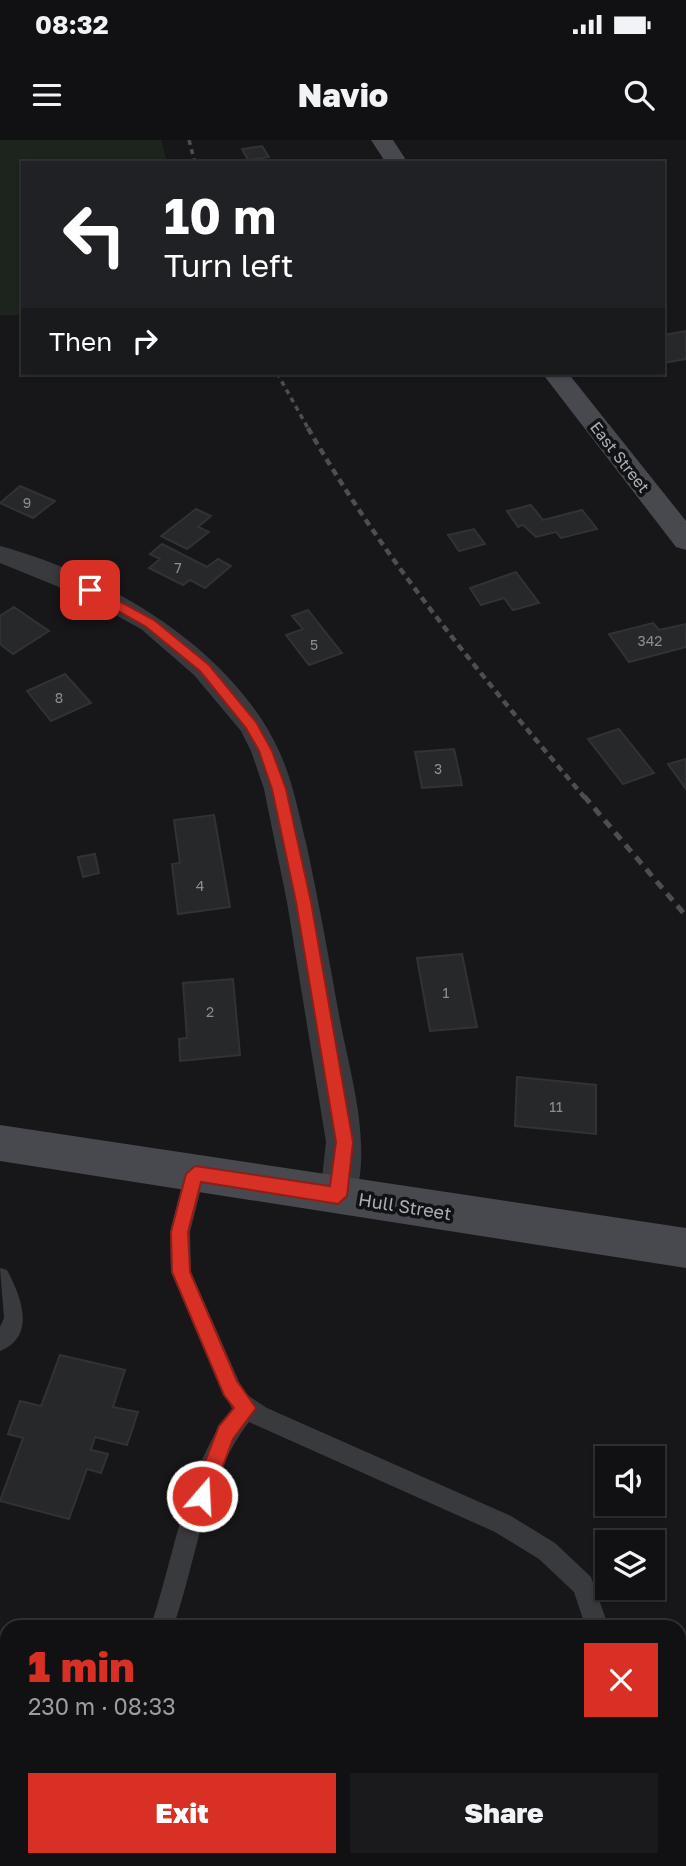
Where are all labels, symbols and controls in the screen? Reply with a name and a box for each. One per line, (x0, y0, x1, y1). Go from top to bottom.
text: 08:32 (35, 9, 109, 40)
icon: menu (28, 76, 66, 114)
text: Navio (298, 76, 388, 114)
icon: search (620, 76, 658, 114)
text: 10 m (164, 186, 276, 245)
icon: left (49, 189, 140, 280)
text: Turn left (164, 246, 293, 284)
icon: right (126, 322, 164, 360)
text: Then (49, 326, 112, 357)
street label: East Street (586, 417, 654, 497)
house number: 9 (23, 494, 31, 511)
house number: 7 (174, 559, 182, 576)
pin (60, 560, 120, 620)
icon: arrive (71, 571, 109, 609)
house number: 342 (638, 632, 662, 649)
house number: 5 (310, 636, 318, 653)
house number: 8 (55, 689, 63, 706)
house number: 3 (434, 760, 442, 777)
house number: 4 (196, 877, 204, 894)
house number: 1 (443, 984, 450, 1001)
house number: 2 (206, 1003, 214, 1020)
house number: 11 (549, 1098, 563, 1115)
street label: Hull Street (357, 1188, 453, 1224)
map controls (595, 1446, 665, 1600)
button: sound (595, 1446, 665, 1516)
position arrow (165, 1459, 239, 1533)
button: layers (595, 1530, 665, 1600)
text: 1 min (28, 1641, 135, 1691)
button: close (584, 1643, 658, 1717)
text: 230 m · 08:33 (28, 1692, 176, 1720)
button: Exit (28, 1773, 336, 1853)
button: Share (350, 1773, 658, 1853)

